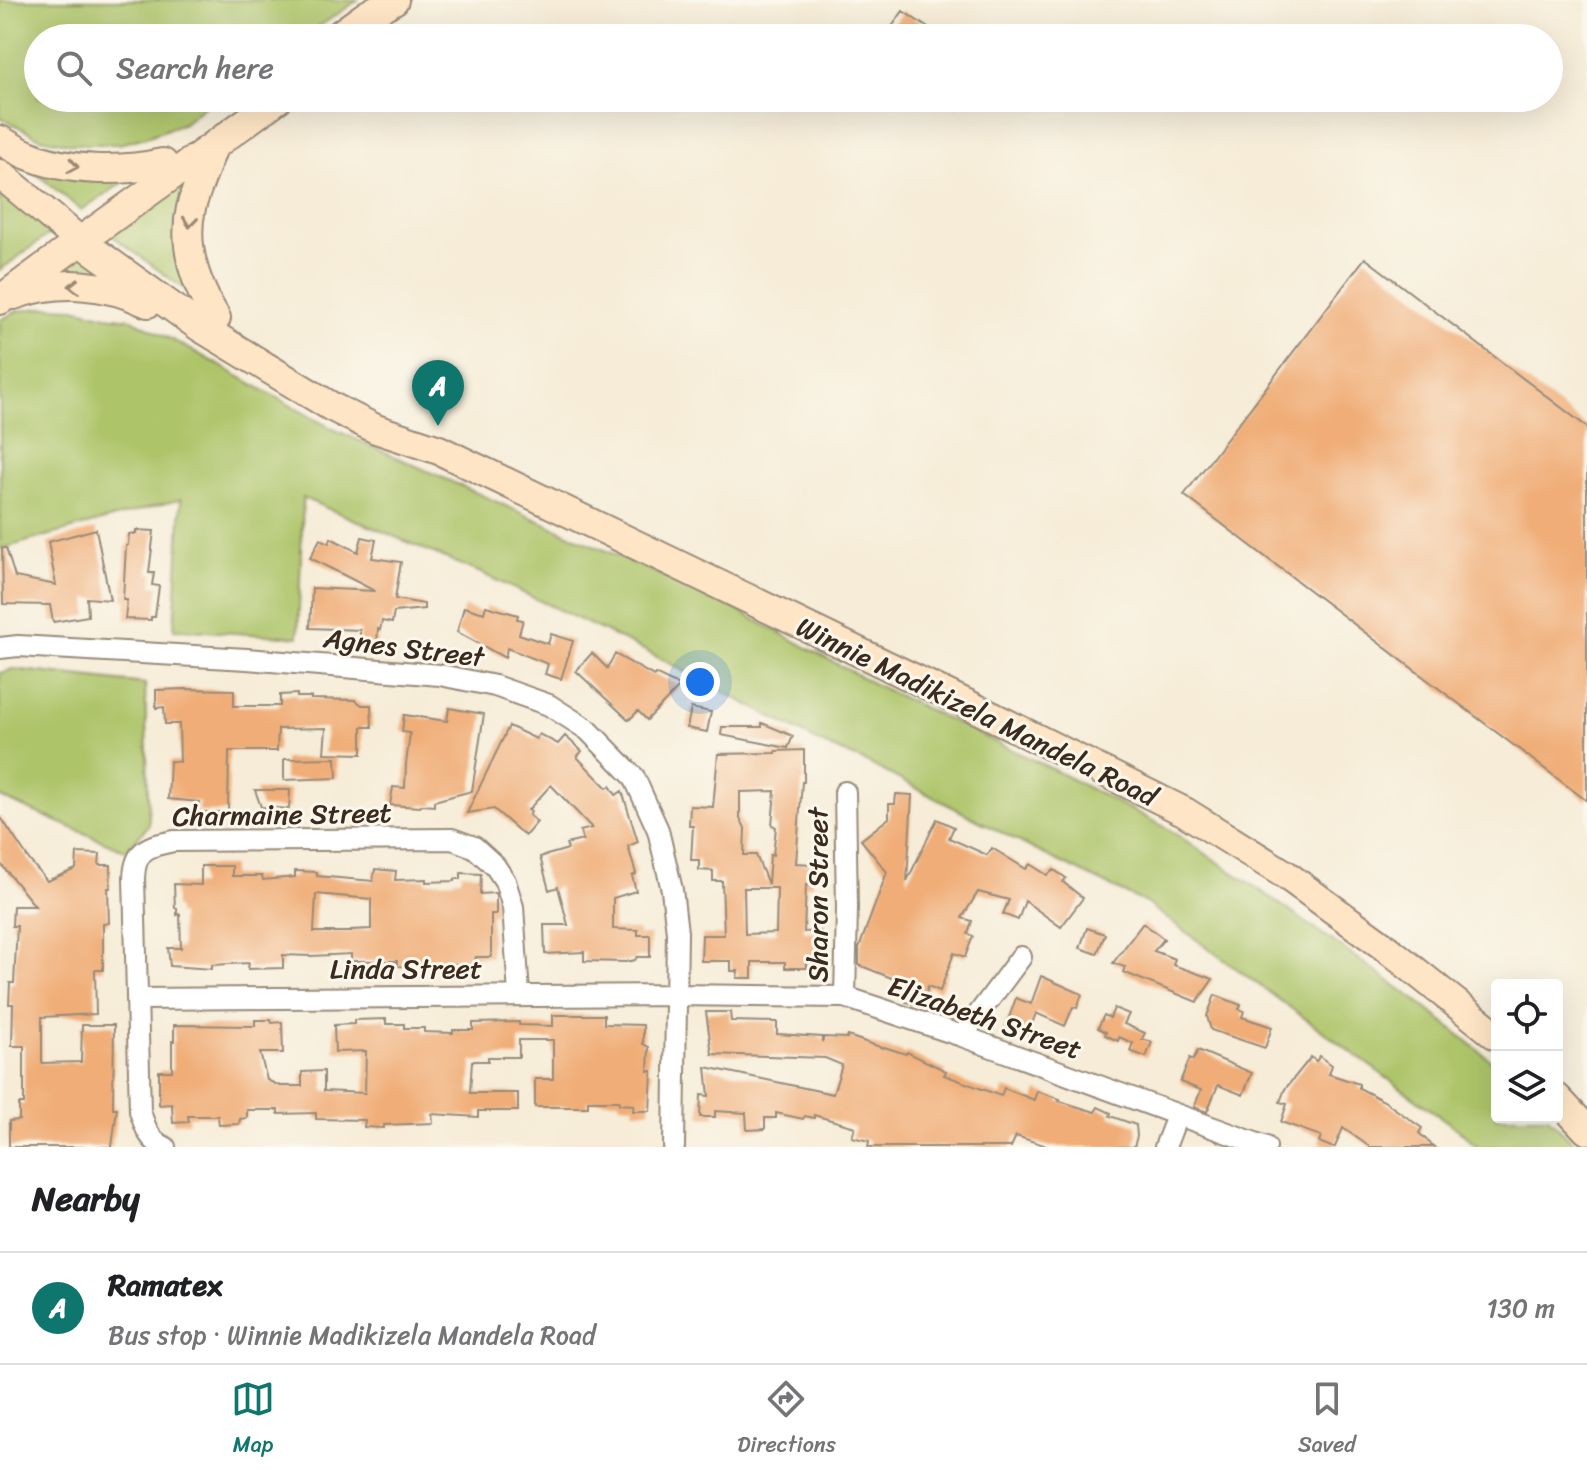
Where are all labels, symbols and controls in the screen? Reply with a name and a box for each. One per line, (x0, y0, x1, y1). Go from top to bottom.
search box (24, 24, 1563, 112)
text: Search here (116, 41, 274, 95)
icon: search (52, 46, 96, 90)
one-way arrow (66, 157, 80, 174)
one-way arrow (181, 215, 198, 228)
one-way arrow (67, 277, 80, 295)
pin: A (412, 360, 464, 426)
street label: Winnie Madikizela Mandela Road (788, 602, 1168, 821)
street label: Agnes Street (320, 613, 489, 682)
your location (680, 662, 720, 702)
street label: Charmaine Street (172, 788, 392, 841)
street label: Sharon Street (793, 806, 842, 982)
street label: Linda Street (330, 944, 482, 993)
street label: Elizabeth Street (881, 961, 1089, 1074)
map controls (1491, 979, 1563, 1123)
button: locate (1491, 979, 1563, 1051)
button: layers (1491, 1051, 1563, 1123)
text: Nearby (32, 1169, 140, 1229)
text: Ramatex (108, 1258, 222, 1312)
text: A (49, 1285, 67, 1331)
text: 130 m (1486, 1285, 1555, 1331)
text: Bus stop · Winnie Madikizela Mandela Road (108, 1312, 596, 1358)
tab: Map (231, 1377, 275, 1464)
tab: Directions (737, 1377, 836, 1464)
tab: Saved (1298, 1377, 1356, 1464)

